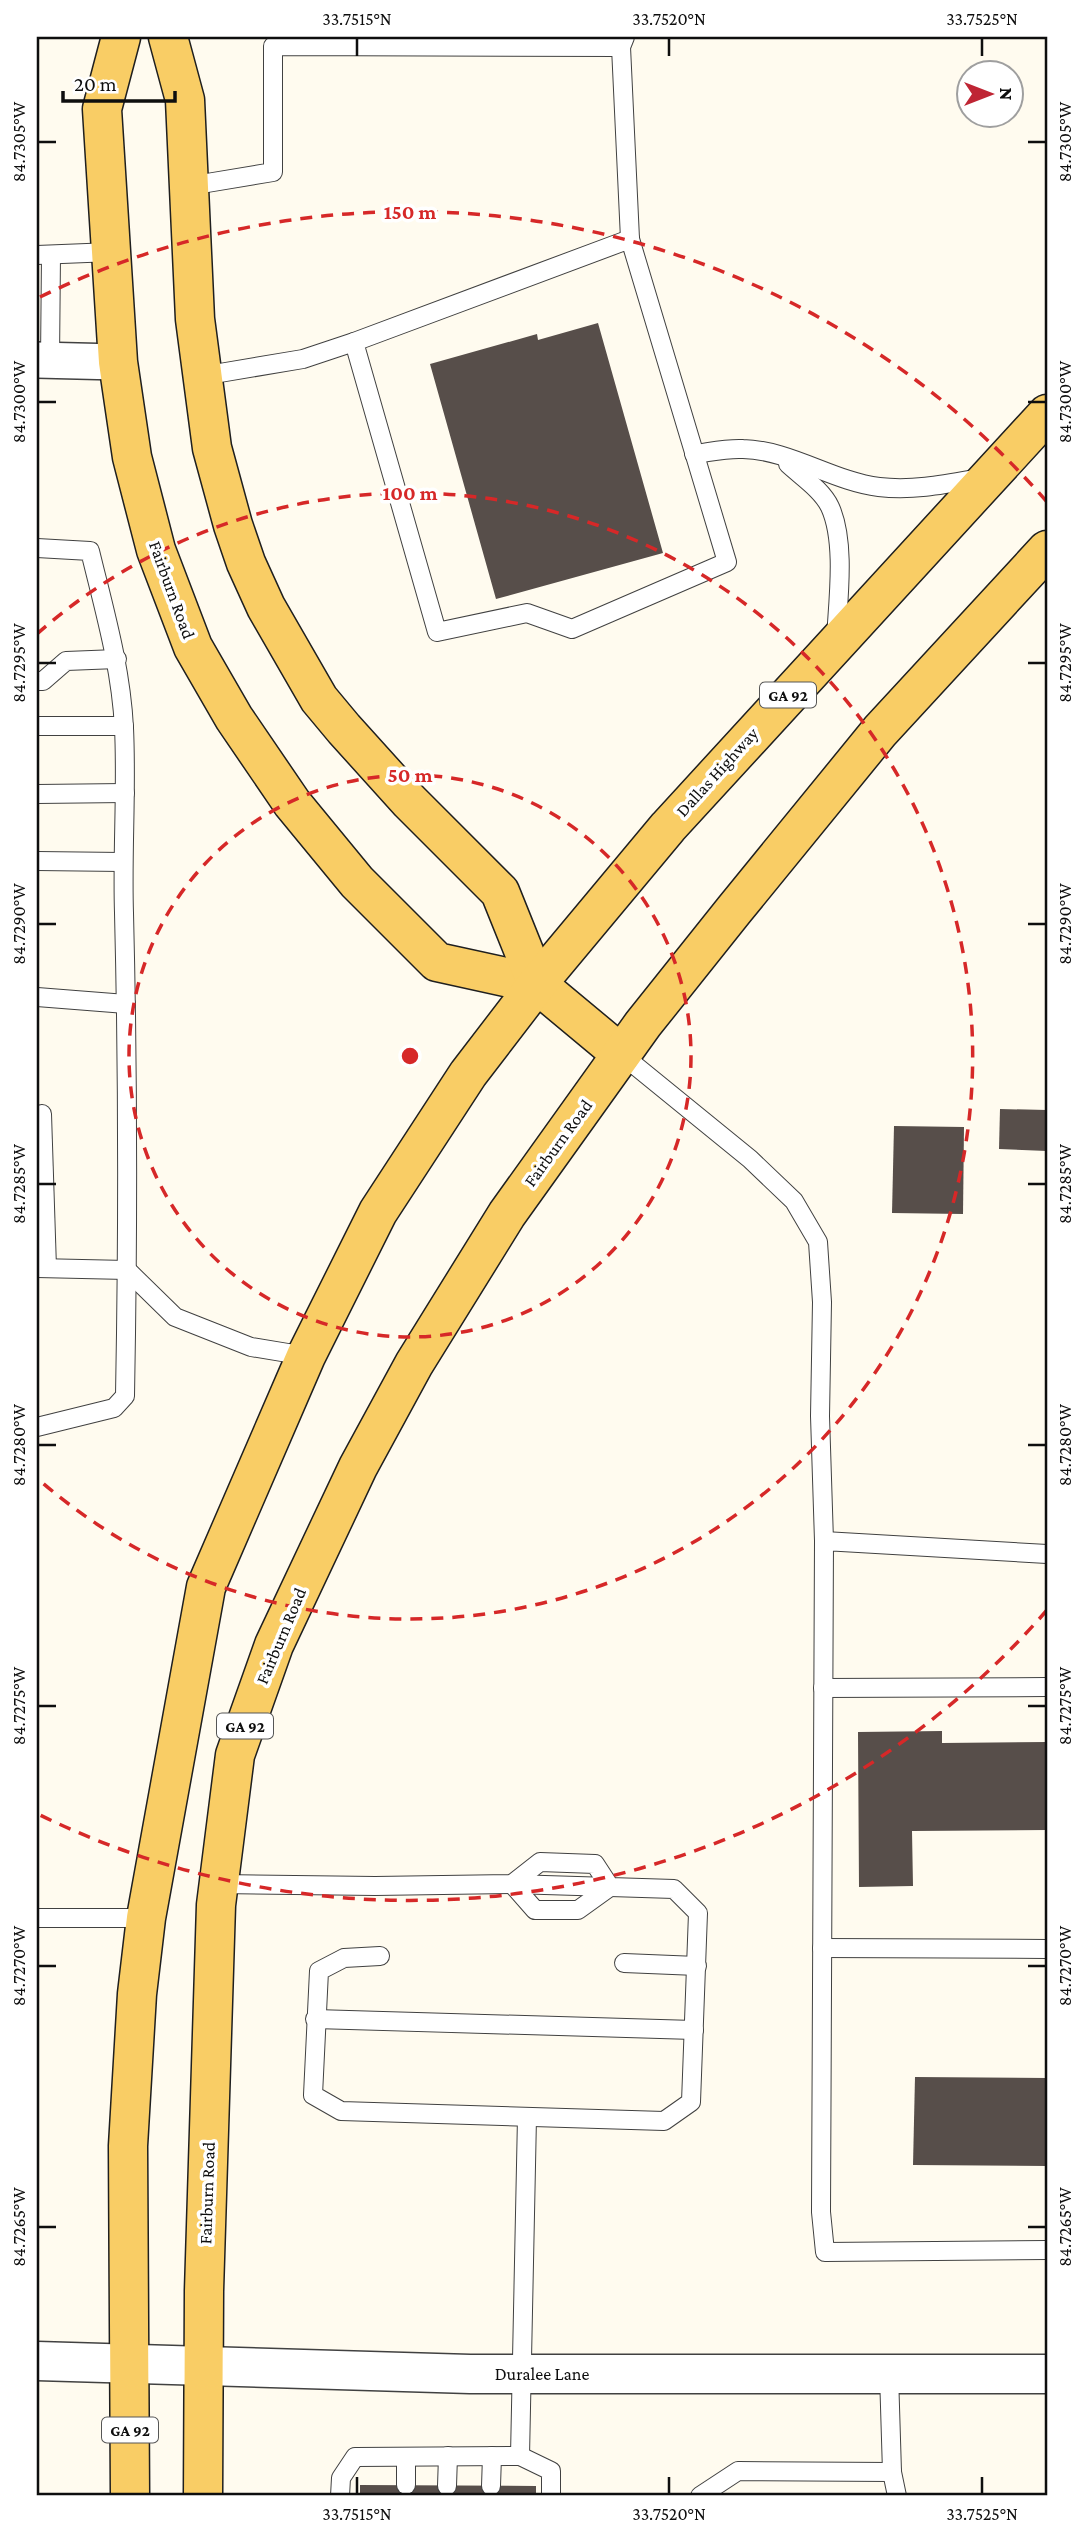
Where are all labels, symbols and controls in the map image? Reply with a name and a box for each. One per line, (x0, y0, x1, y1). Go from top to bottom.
text: 33.7515°N (322, 9, 392, 29)
text: 33.7520°N (632, 9, 706, 29)
text: 33.7525°N (946, 9, 1018, 29)
scale bar (63, 60, 175, 104)
north arrow (954, 60, 1024, 130)
text: 20 m (74, 72, 117, 96)
text: N (996, 88, 1017, 101)
text: 84.7305°W (9, 101, 29, 182)
text: 84.7305°W (1055, 101, 1075, 182)
text: 150 m (384, 200, 437, 224)
text: 84.7300°W (9, 360, 29, 443)
text: 84.7300°W (1055, 360, 1075, 443)
text: 100 m (382, 481, 438, 505)
street label: Fairburn Road (145, 538, 199, 642)
text: 84.7295°W (9, 623, 29, 703)
text: 84.7295°W (1055, 623, 1075, 703)
road number: GA 92 (760, 682, 816, 708)
street label: Dallas Highway (672, 723, 763, 821)
text: 50 m (388, 763, 433, 787)
text: 84.7290°W (9, 883, 29, 965)
text: 84.7290°W (1055, 883, 1075, 965)
centre of rings (398, 1044, 422, 1068)
street label: Fairburn Road (520, 1095, 597, 1190)
text: 84.7285°W (9, 1143, 29, 1224)
text: 84.7285°W (1055, 1143, 1075, 1224)
text: 84.7280°W (9, 1403, 29, 1486)
text: 84.7280°W (1055, 1403, 1075, 1486)
street label: Fairburn Road (252, 1584, 310, 1687)
text: 84.7275°W (9, 1666, 29, 1745)
text: 84.7275°W (1055, 1666, 1075, 1745)
road number: GA 92 (217, 1714, 273, 1738)
text: 84.7270°W (9, 1925, 29, 2006)
text: 84.7270°W (1055, 1925, 1075, 2006)
street label: Fairburn Road (195, 2141, 219, 2245)
text: 84.7265°W (9, 2187, 29, 2267)
text: 84.7265°W (1055, 2187, 1075, 2267)
street label: Duralee Lane (495, 2364, 589, 2384)
road number: GA 92 (102, 2418, 158, 2442)
text: 33.7515°N (322, 2504, 392, 2524)
text: 33.7520°N (632, 2504, 706, 2524)
text: 33.7525°N (946, 2504, 1018, 2524)

